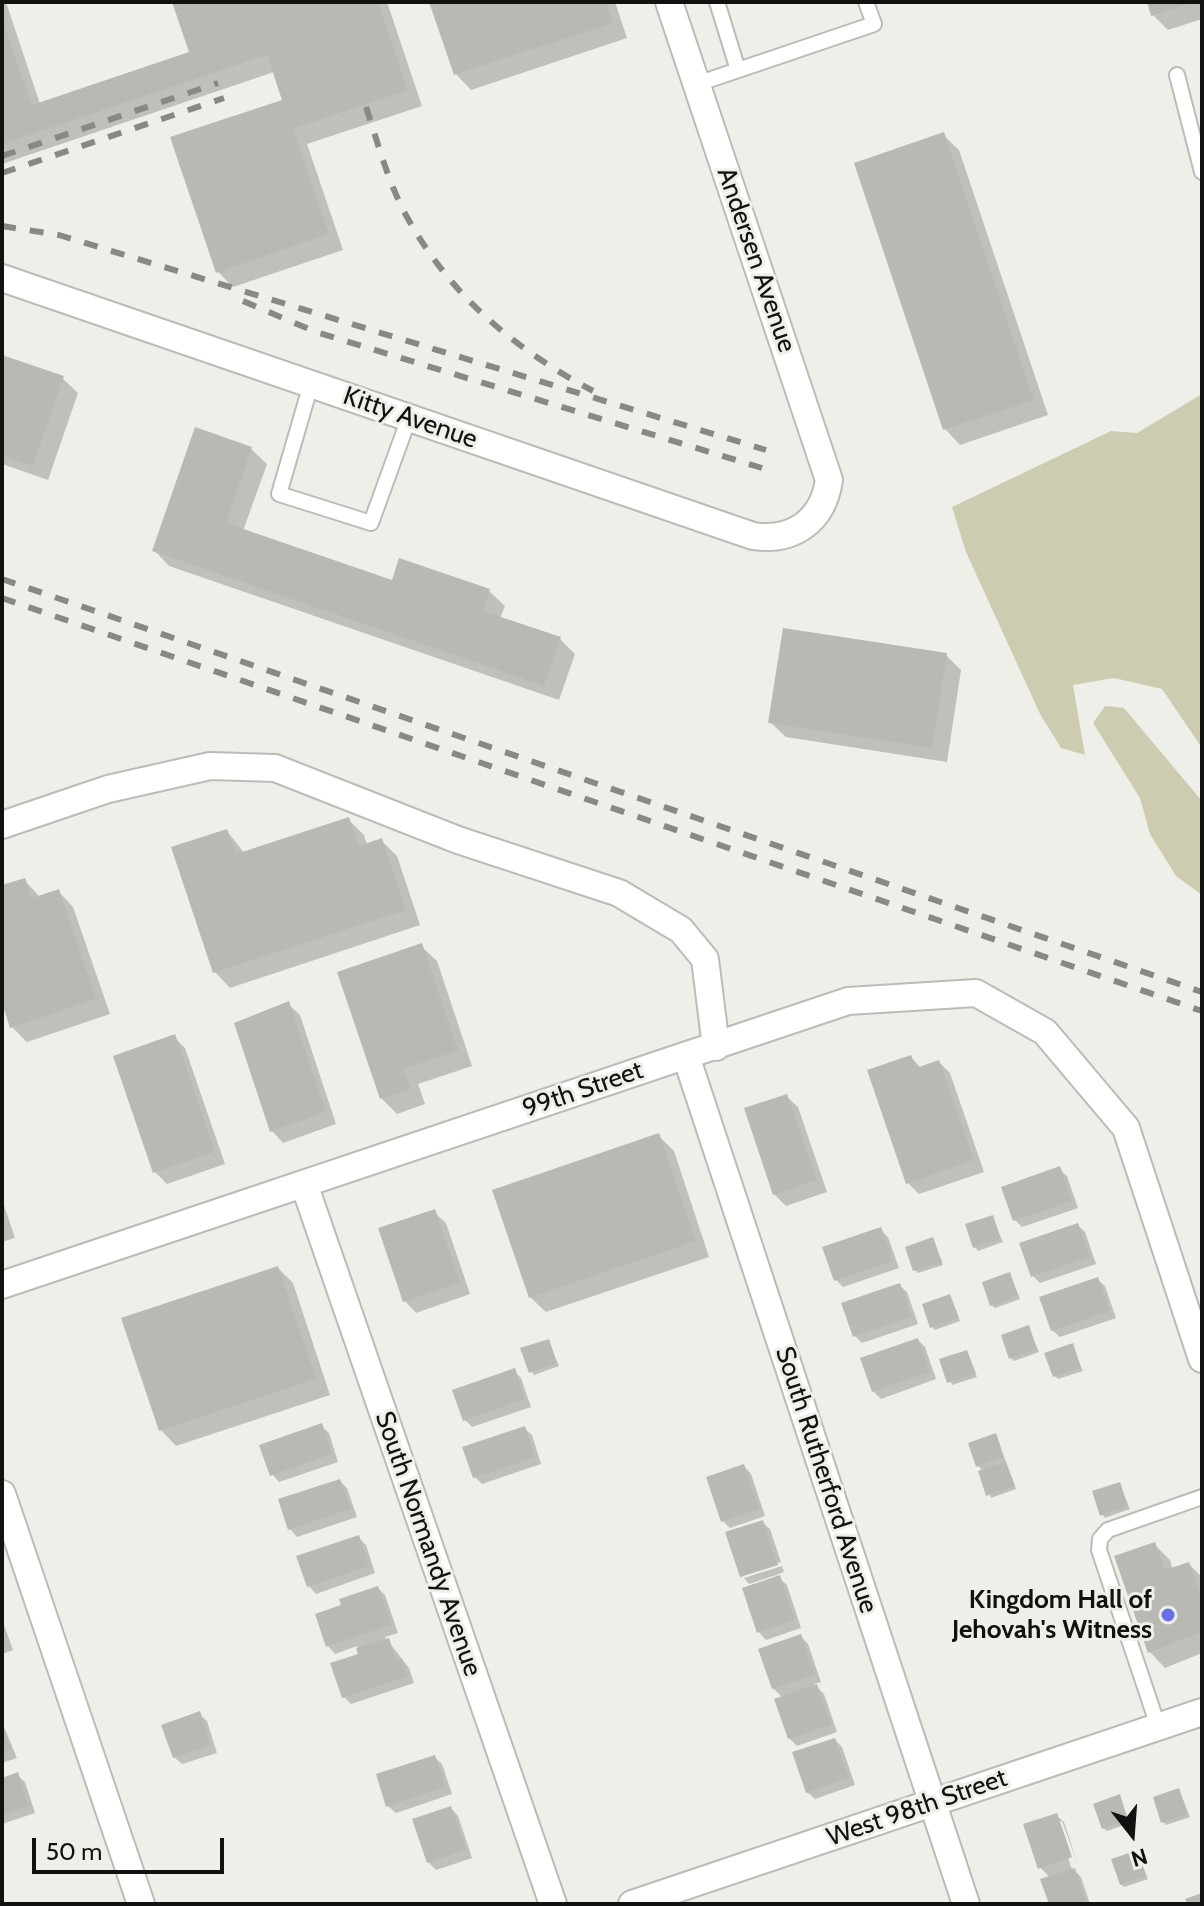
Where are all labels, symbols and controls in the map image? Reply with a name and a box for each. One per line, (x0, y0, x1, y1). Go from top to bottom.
street label: Andersen Avenue (710, 163, 802, 357)
street label: Kitty Avenue (339, 380, 481, 456)
street label: 99th Street (519, 1055, 647, 1125)
street label: South Rutherford Avenue (768, 1343, 884, 1617)
street label: South Normandy Avenue (368, 1408, 488, 1680)
place label: Kingdom Hall of Jehovah's Witness (952, 1584, 1152, 1646)
marker: Kingdom Hall of Jehovah's Witness (1159, 1606, 1177, 1624)
street label: West 98th Street (823, 1763, 1011, 1853)
north arrow (1092, 1794, 1172, 1874)
scale bar (36, 1822, 228, 1872)
text: 50 m (46, 1837, 102, 1866)
text: N (1128, 1842, 1151, 1873)

